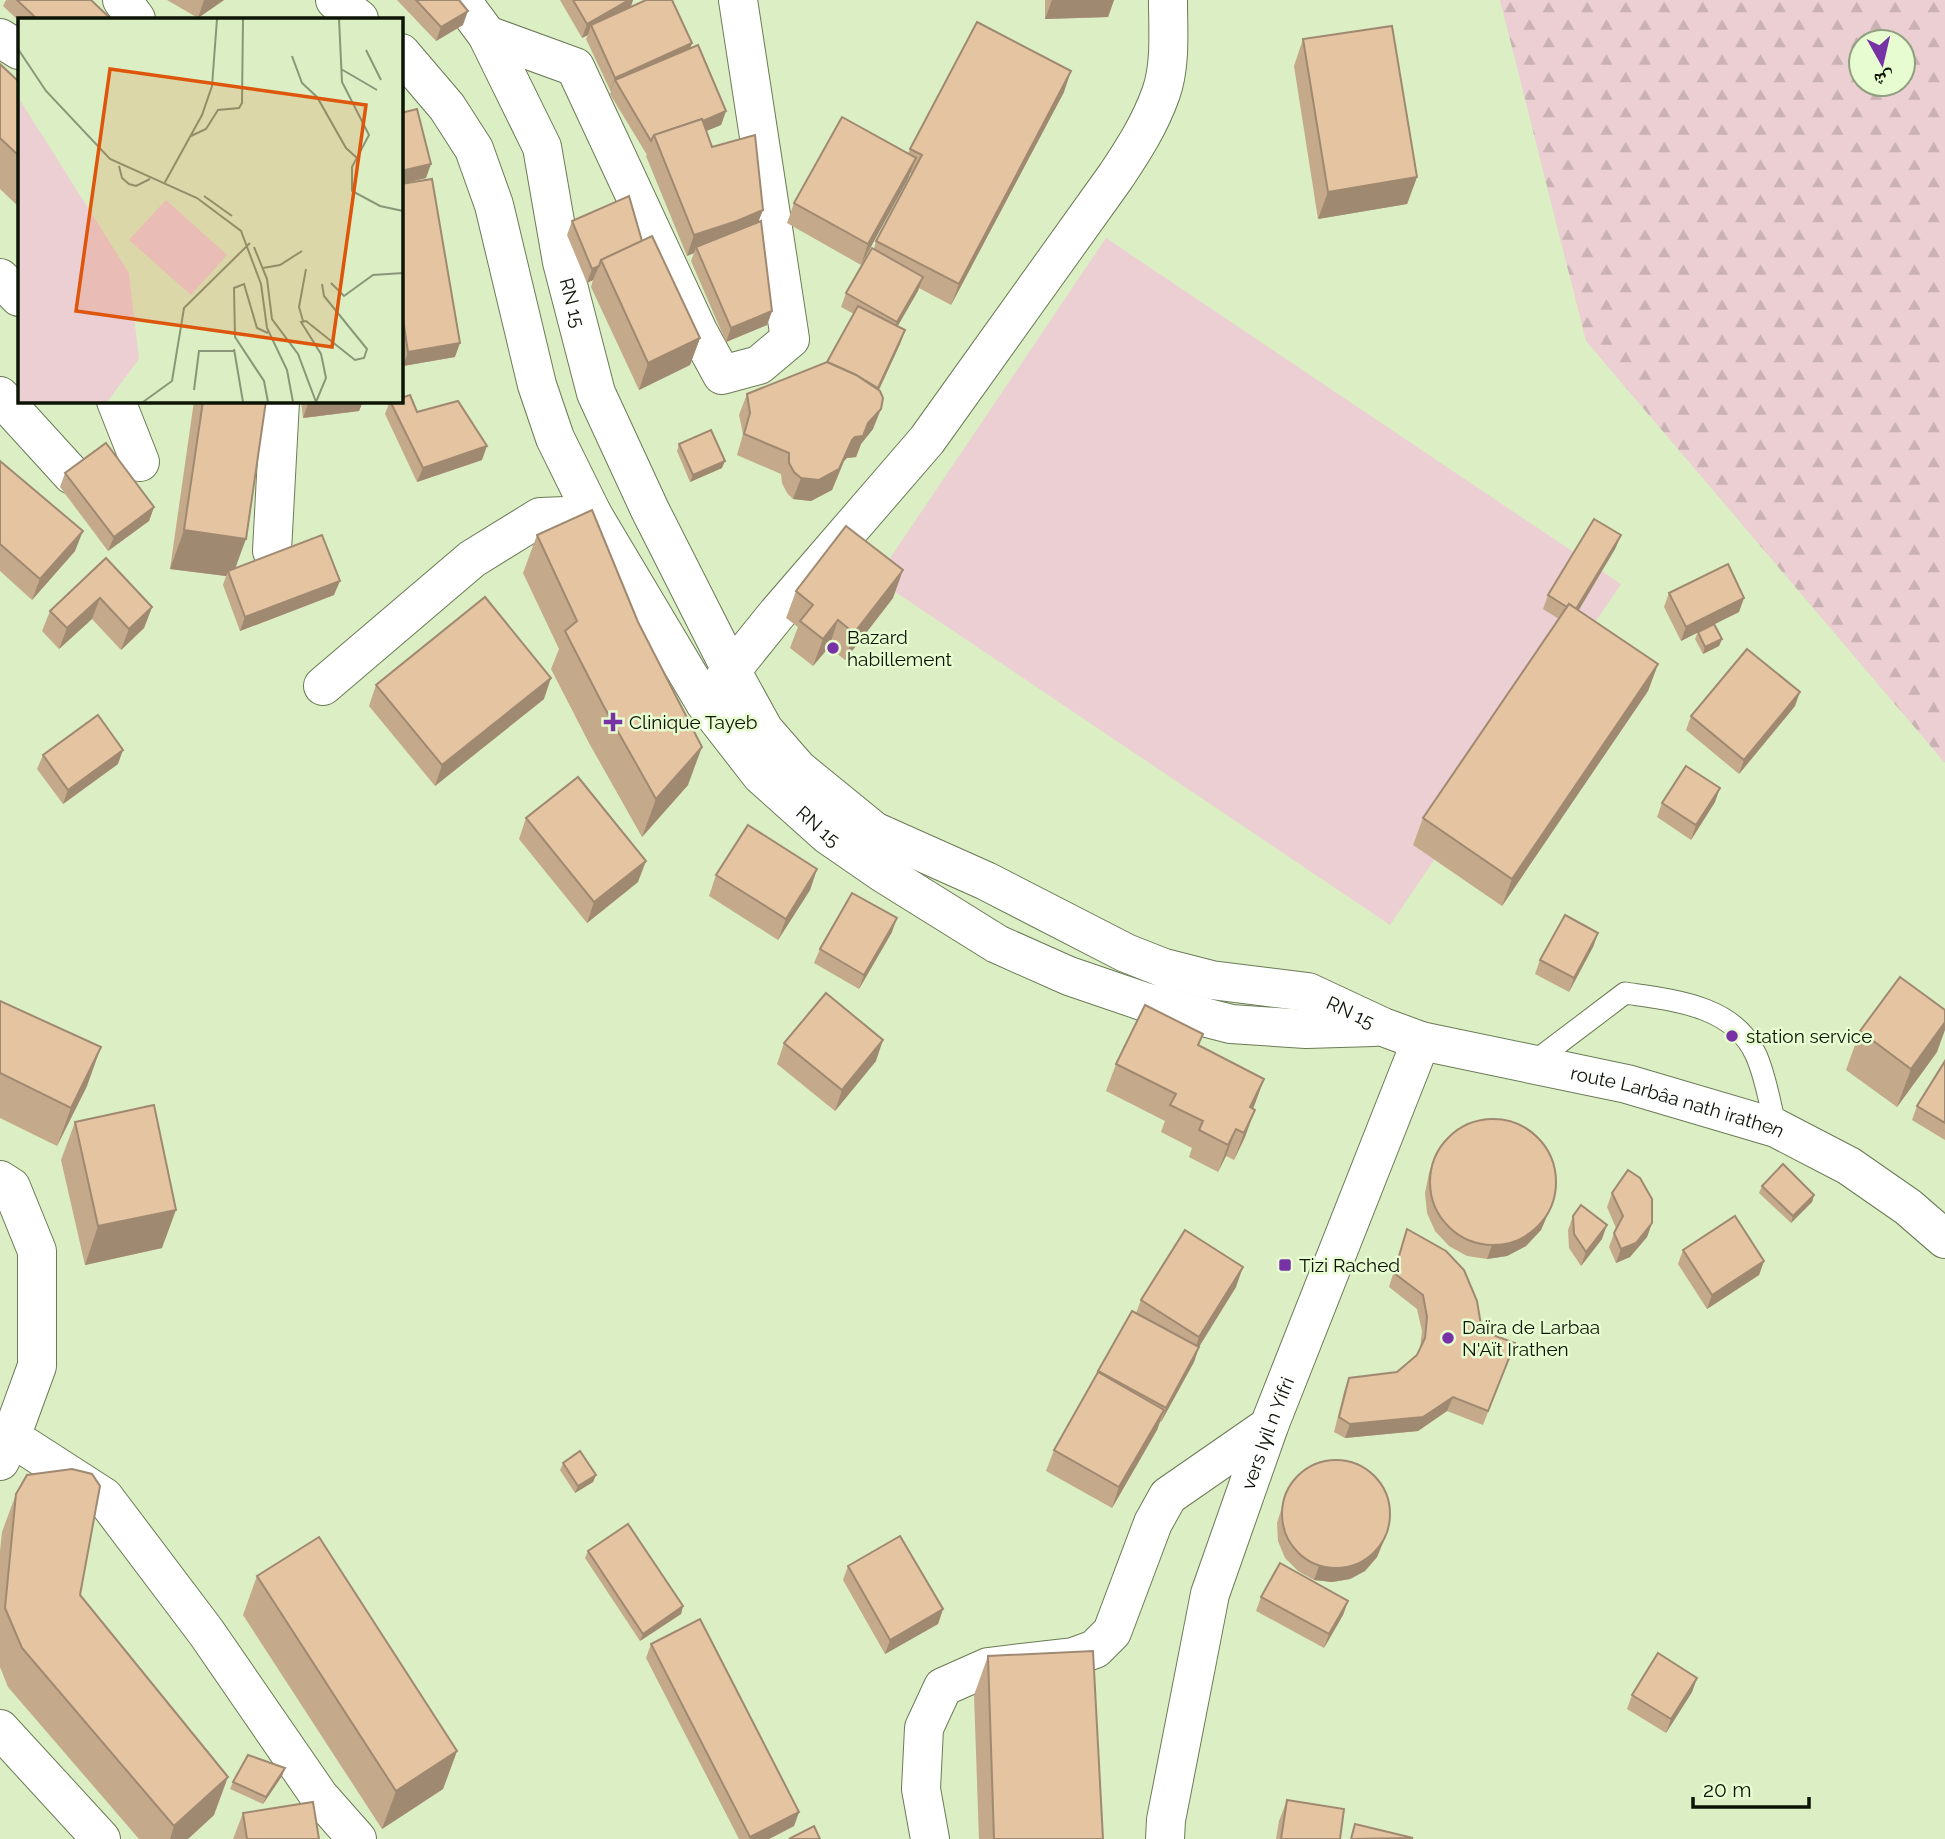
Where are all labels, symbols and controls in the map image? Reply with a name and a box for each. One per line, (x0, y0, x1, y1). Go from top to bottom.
inset map (18, 18, 402, 402)
north arrow (1847, 28, 1917, 98)
text: ش (1873, 67, 1896, 92)
street label: RN 15 (556, 275, 590, 330)
place label: Bazard habillement (847, 626, 952, 670)
marker: Bazard habillement (825, 640, 841, 656)
place label: Clinique Tayeb (629, 711, 758, 733)
marker: Clinique Tayeb (603, 712, 623, 732)
street label: RN 15 (792, 801, 844, 851)
street label: RN 15 (1323, 991, 1378, 1032)
place label: station service (1746, 1025, 1872, 1047)
marker: station service (1724, 1028, 1740, 1044)
street label: route Larbâa nath irathen (1569, 1062, 1788, 1142)
place label: Tizi Rached (1299, 1254, 1400, 1276)
marker: Tizi Rached (1277, 1257, 1293, 1273)
place label: Daïra de Larbaa N'Aït Irathen (1462, 1316, 1600, 1360)
marker: Daïra de Larbaa N'Aït Irathen (1440, 1330, 1456, 1346)
street label: vers Iγil n Yifri (1237, 1374, 1298, 1492)
scale bar (1693, 1766, 1808, 1810)
text: 20 m (1703, 1777, 1751, 1802)

